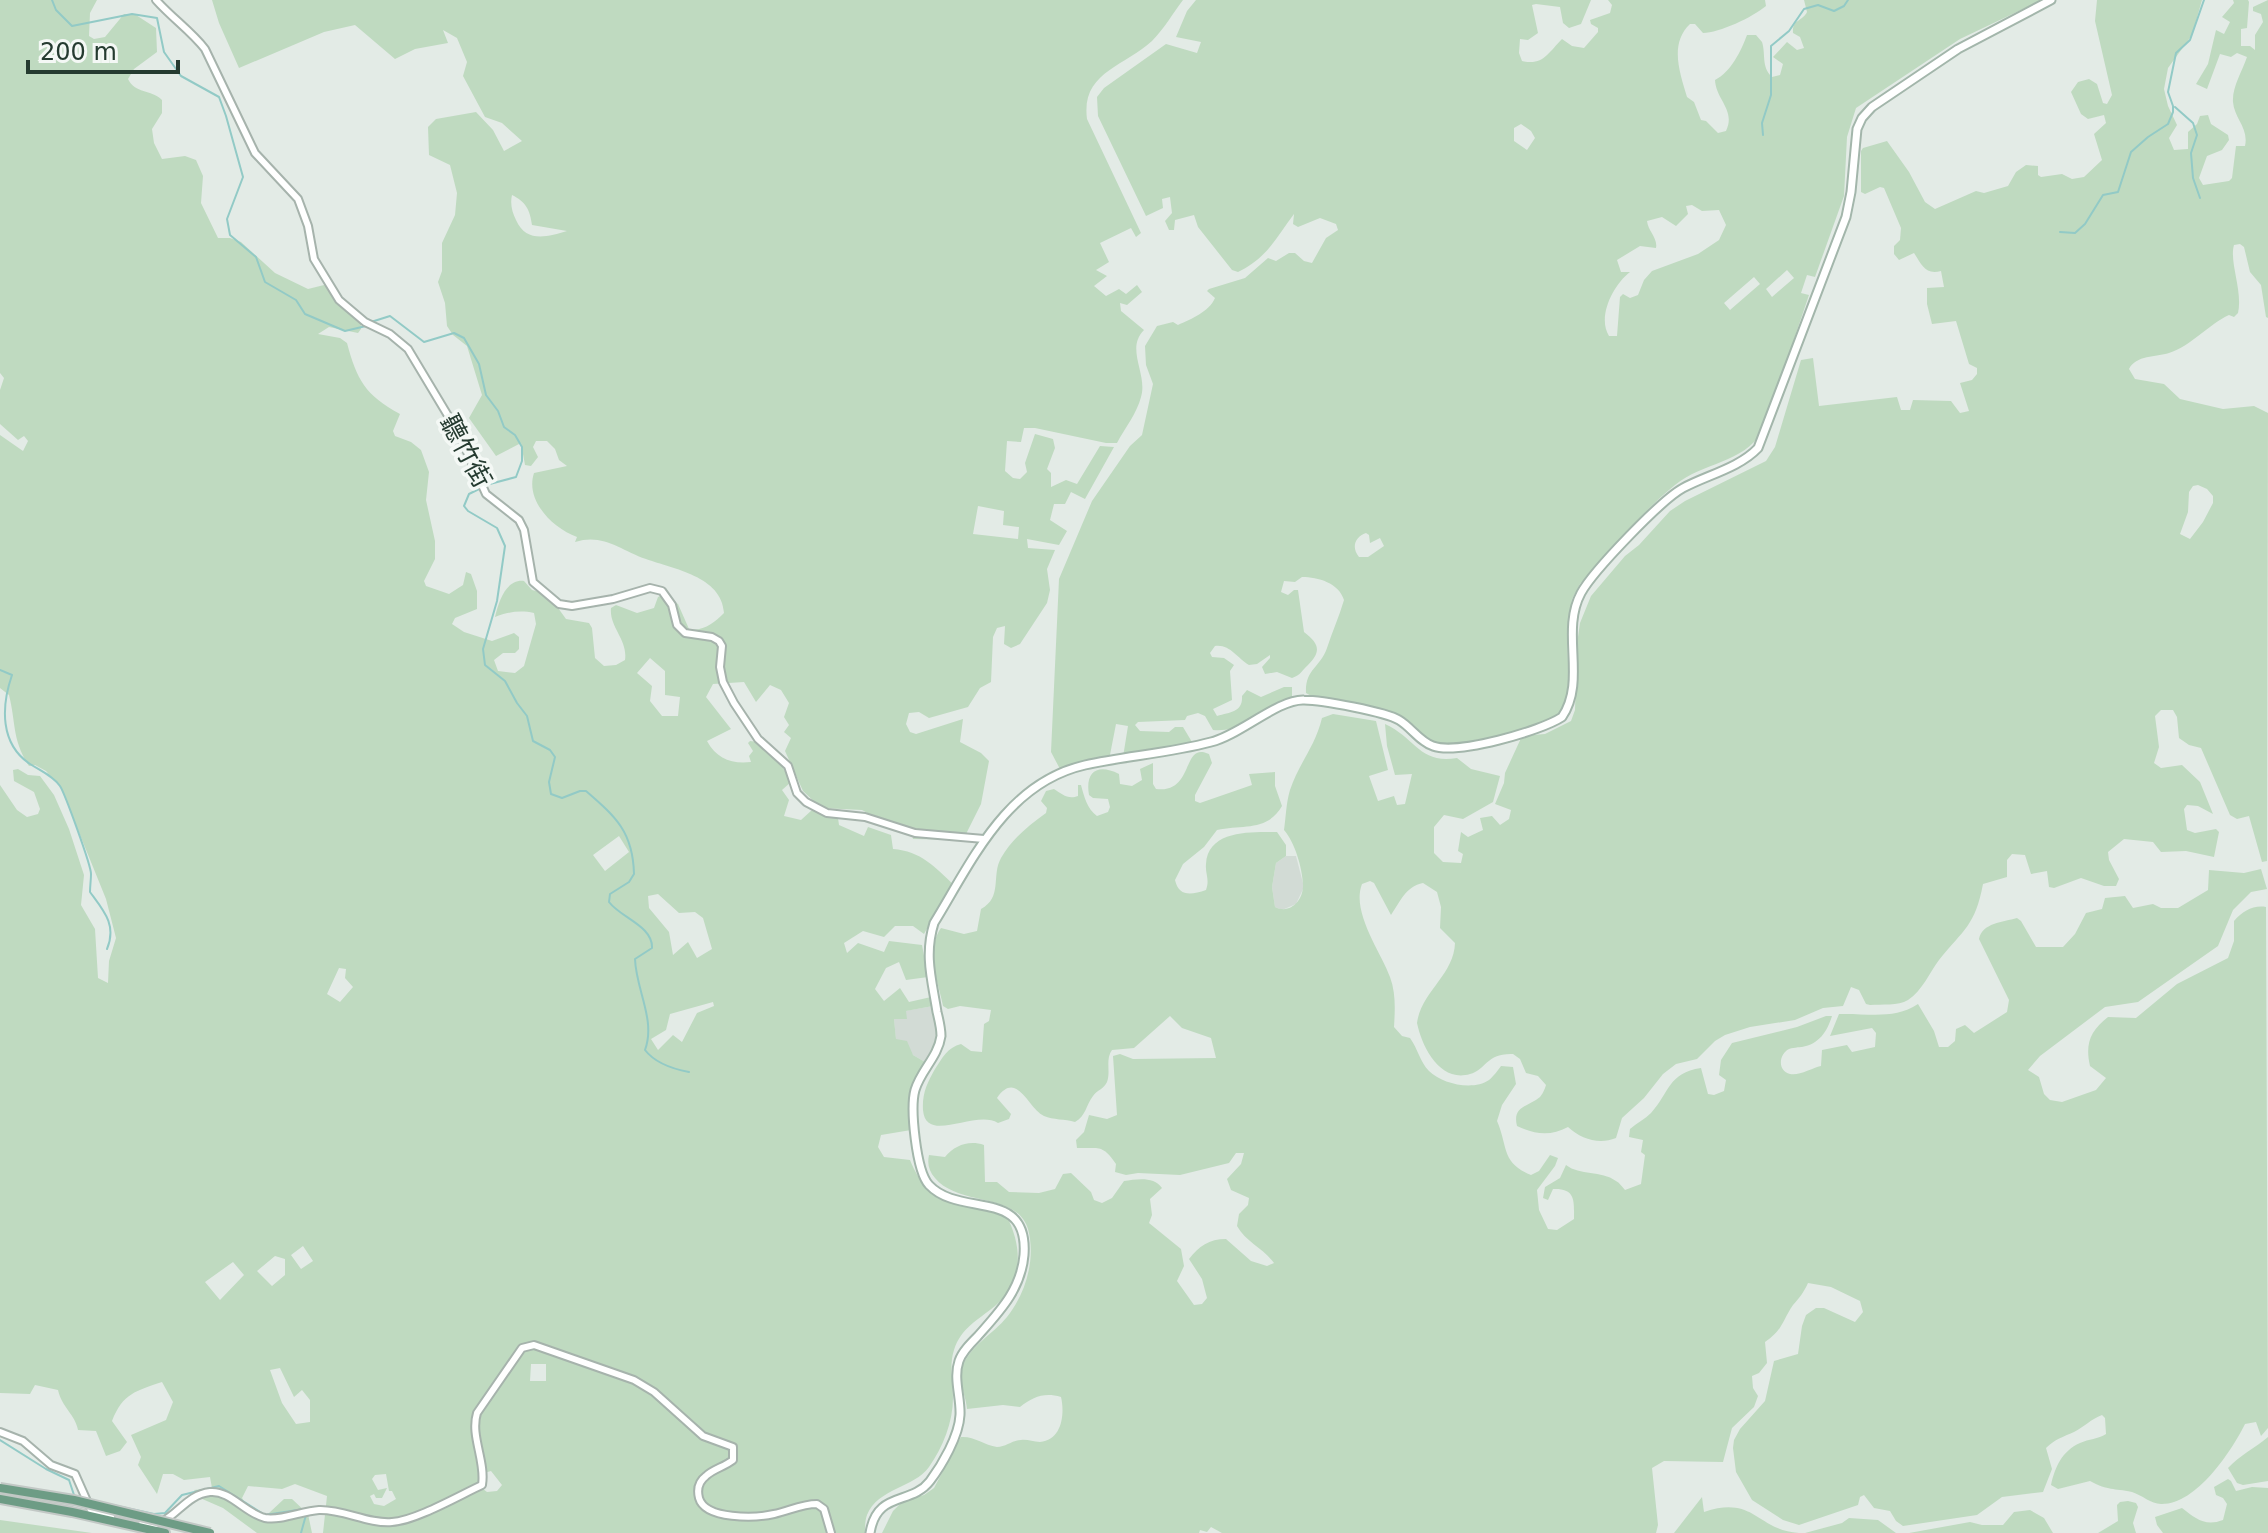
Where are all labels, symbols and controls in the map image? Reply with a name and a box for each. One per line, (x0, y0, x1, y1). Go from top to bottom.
scale bar (28, 24, 178, 74)
text: 200 m (40, 38, 117, 66)
street label: 聽竹街 (434, 410, 498, 492)

